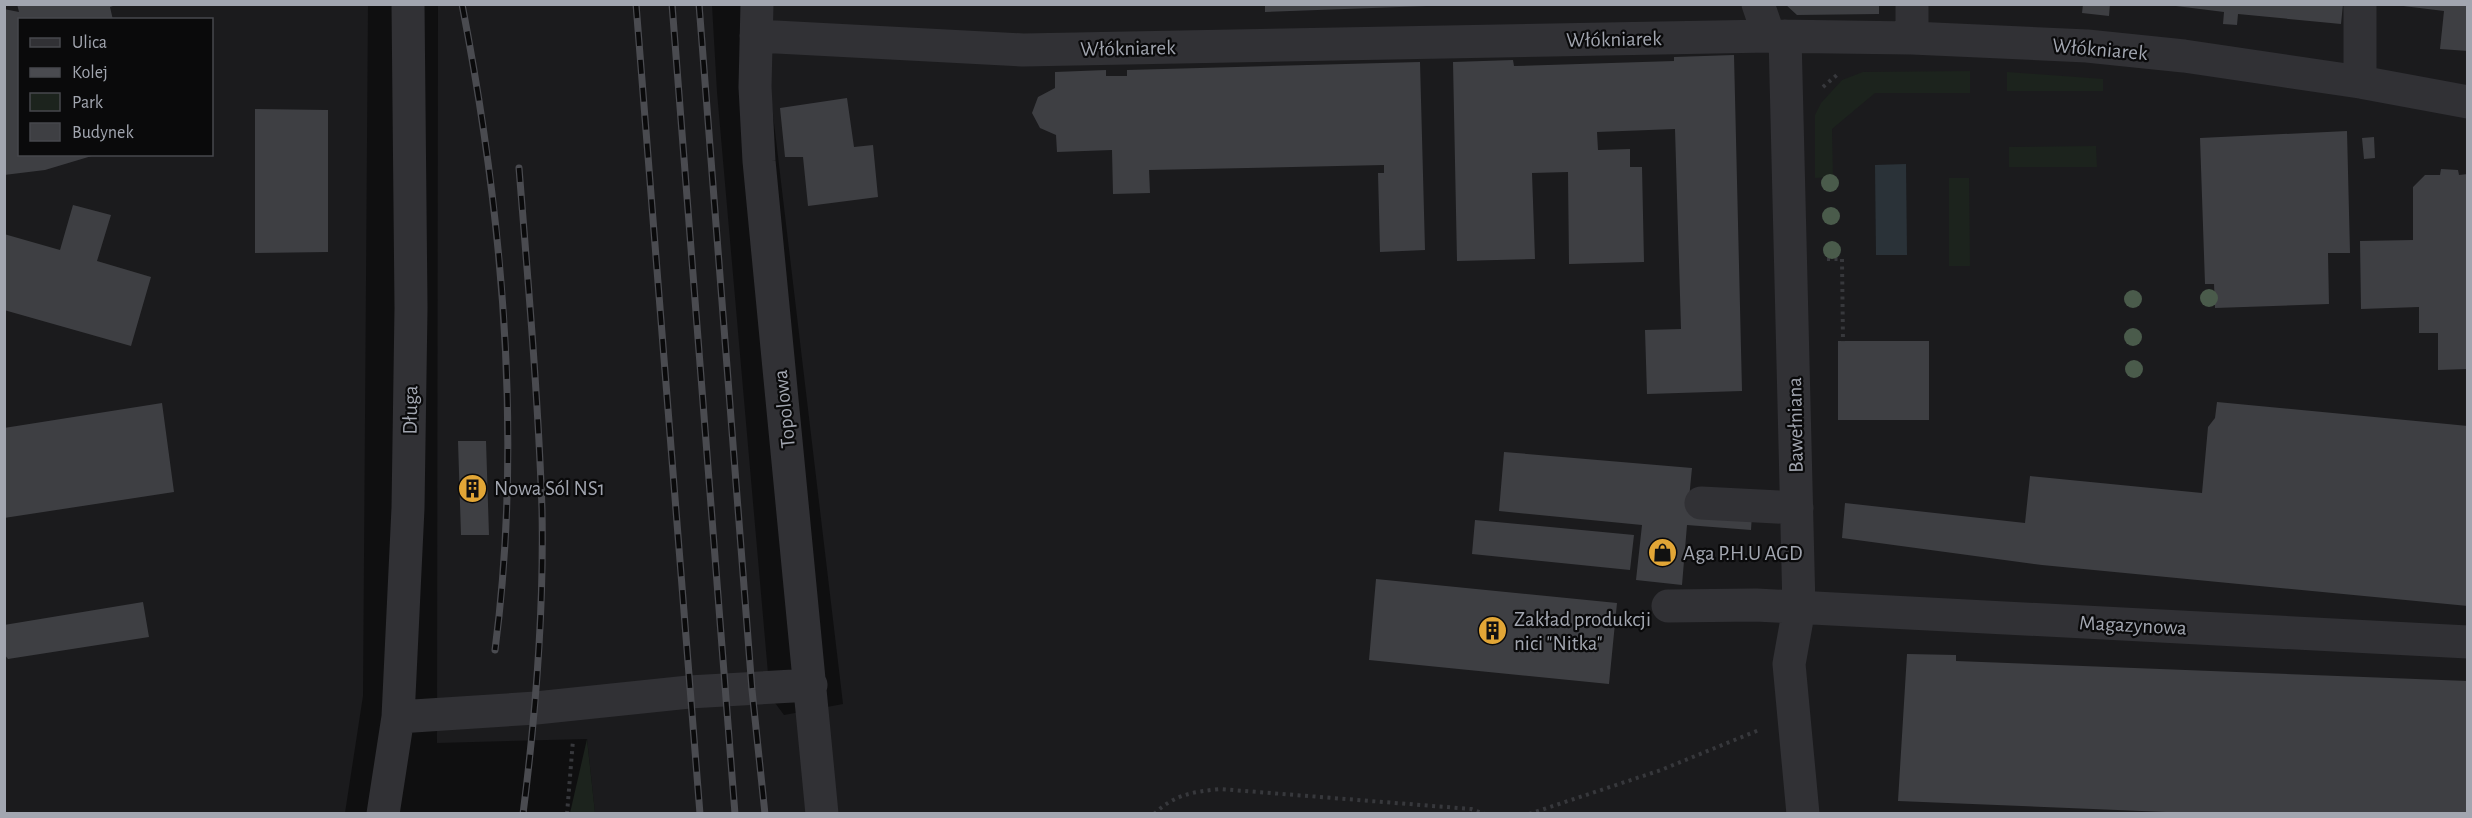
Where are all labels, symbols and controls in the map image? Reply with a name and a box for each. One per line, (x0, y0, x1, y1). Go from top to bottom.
legend (18, 18, 213, 156)
street label: Włókniarek (1566, 28, 1662, 51)
text: Ulica (72, 34, 107, 52)
street label: Włókniarek (2051, 35, 2149, 64)
street label: Włókniarek (1080, 37, 1176, 60)
text: Kolej (72, 64, 108, 82)
text: Park (72, 94, 104, 112)
text: Budynek (72, 124, 134, 142)
street label: Topolowa (770, 368, 799, 449)
street label: Bawełniana (1784, 377, 1807, 473)
street label: Długa (400, 385, 421, 435)
building icon: Nowa Sól NS1 (457, 472, 489, 504)
place label: Nowa Sól NS1 (494, 478, 605, 499)
shop icon: Aga P.H.U AGD (1646, 537, 1678, 569)
place label: Aga P.H.U AGD (1683, 543, 1803, 564)
place label: Zakład produkcji nici "Nitka" (1514, 609, 1651, 654)
street label: Magazynowa (2079, 612, 2188, 639)
building icon: Zakład produkcji nici "Nitka" (1477, 615, 1509, 647)

